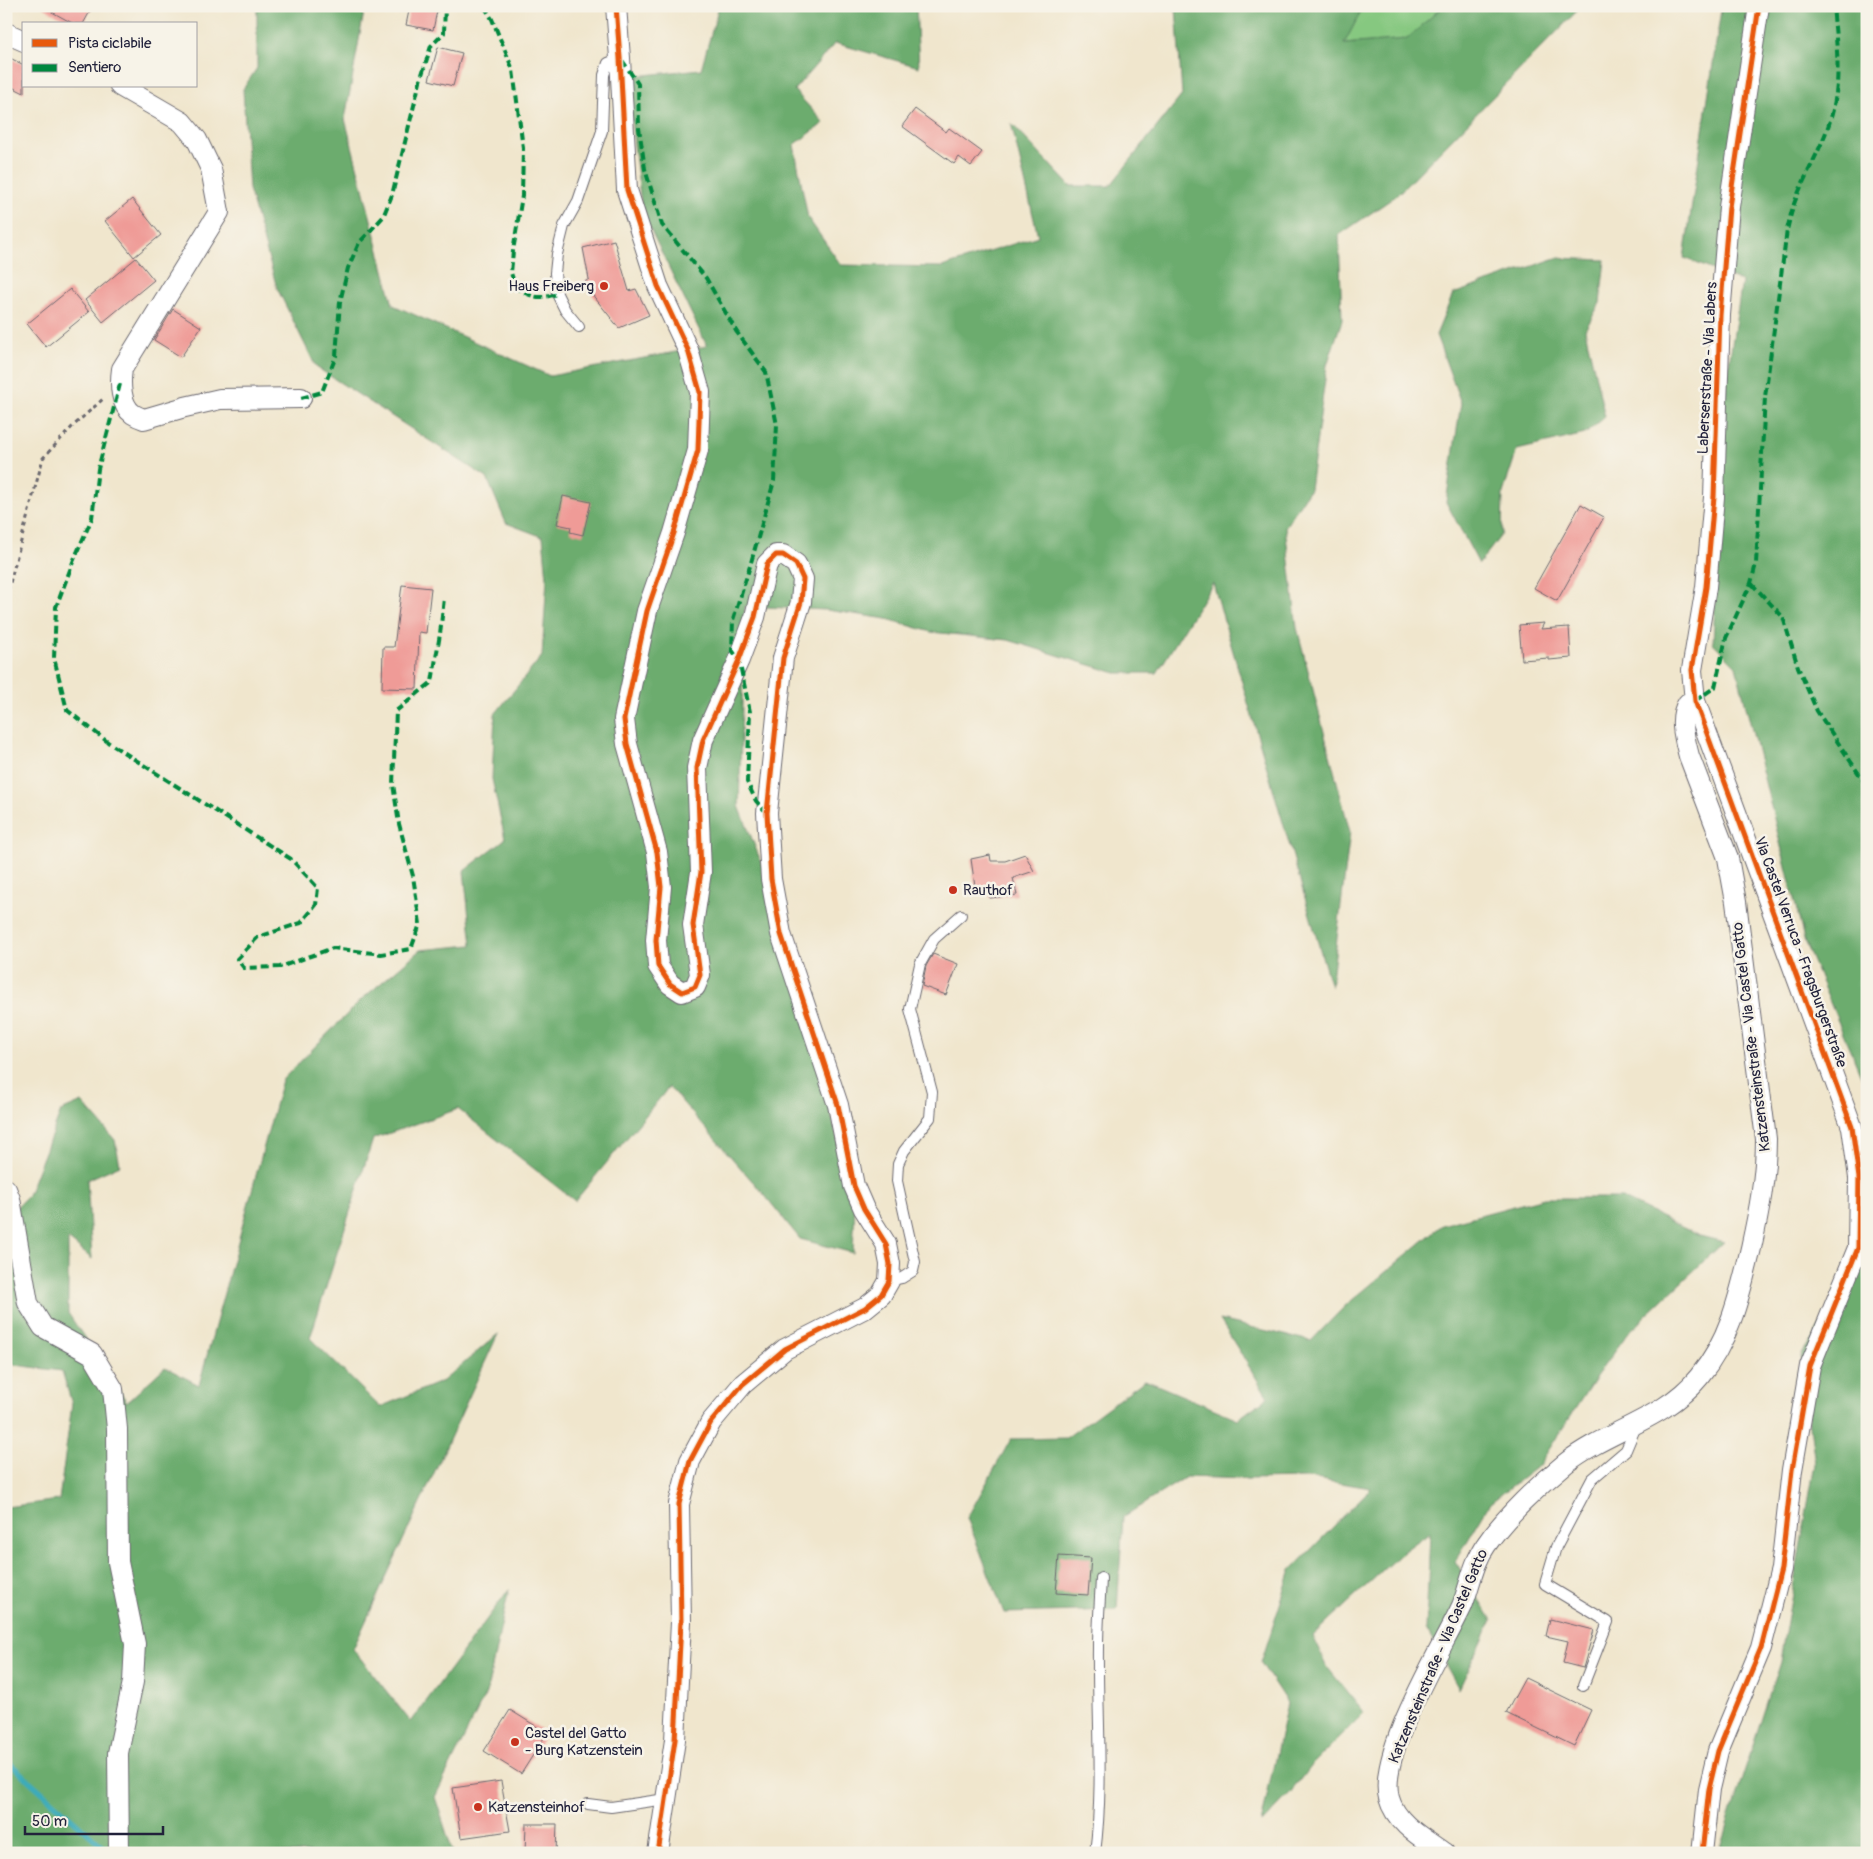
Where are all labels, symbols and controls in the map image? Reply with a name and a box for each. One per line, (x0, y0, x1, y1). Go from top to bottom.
legend (22, 22, 198, 88)
text: Pista ciclabile (68, 34, 152, 53)
text: Sentiero (68, 58, 121, 77)
place label: Haus Freiberg (509, 277, 594, 296)
marker: Haus Freiberg (598, 280, 610, 292)
street label: Laberserstraße - Via Labers (1693, 281, 1722, 455)
street label: Via Castel Verruca - Fragsburgerstraße (1750, 834, 1851, 1071)
place label: Rauthof (963, 881, 1013, 900)
marker: Rauthof (947, 884, 959, 896)
street label: Katzensteinstraße - Via Castel Gatto (1728, 921, 1775, 1153)
street label: Katzensteinstraße - Via Castel Gatto (1385, 1546, 1492, 1766)
place label: Castel del Gatto - Burg Katzenstein (525, 1724, 643, 1760)
marker: Castel del Gatto - Burg Katzenstein (509, 1736, 521, 1748)
place label: Katzensteinhof (488, 1798, 585, 1817)
marker: Katzensteinhof (472, 1801, 484, 1813)
scale bar (25, 1804, 162, 1836)
text: 50 m (32, 1812, 67, 1831)

